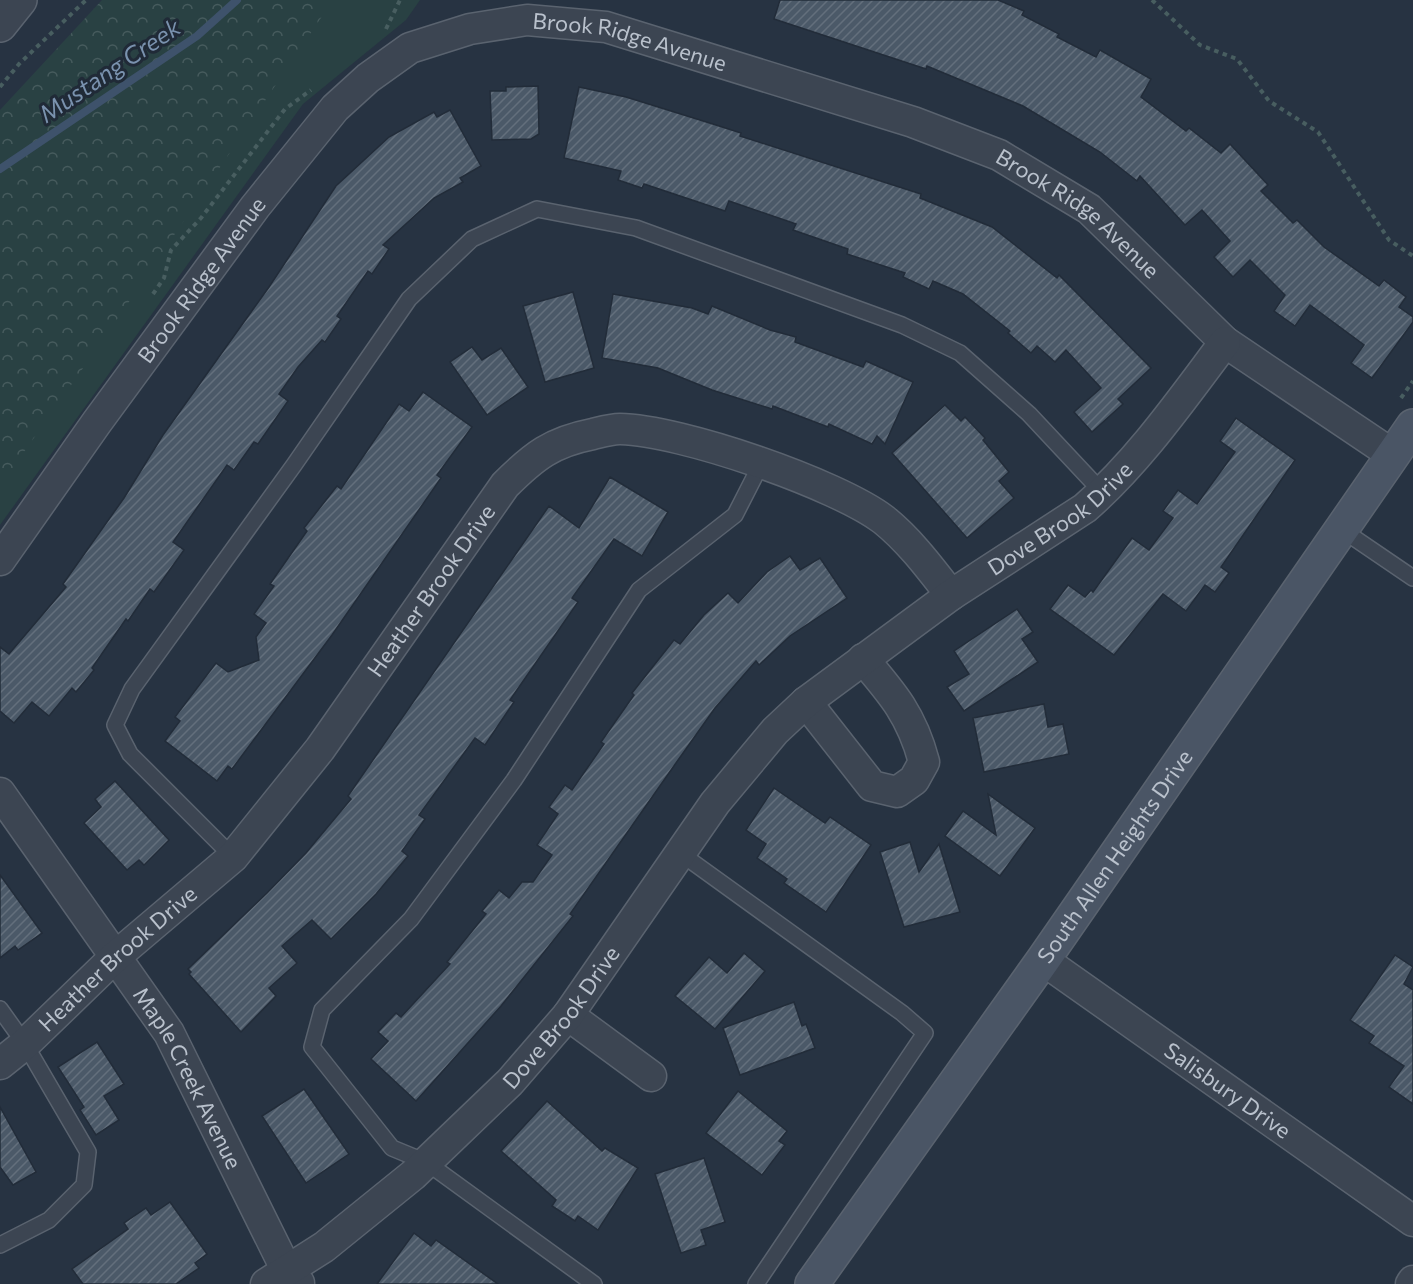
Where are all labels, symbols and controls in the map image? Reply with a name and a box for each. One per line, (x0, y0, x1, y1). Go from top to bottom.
street label: Brook Ridge Avenue (532, 7, 730, 77)
water label: Mustang Creek (33, 11, 186, 128)
street label: Brook Ridge Avenue (991, 142, 1165, 283)
street label: Brook Ridge Avenue (131, 191, 271, 368)
street label: Dove Brook Drive (982, 456, 1138, 581)
street label: Heather Brook Drive (361, 499, 500, 682)
street label: South Allen Heights Drive (1031, 744, 1198, 968)
street label: Heather Brook Drive (32, 880, 202, 1037)
street label: Dove Brook Drive (496, 941, 625, 1094)
street label: Maple Creek Avenue (128, 982, 248, 1173)
street label: Salisbury Drive (1159, 1036, 1296, 1144)

